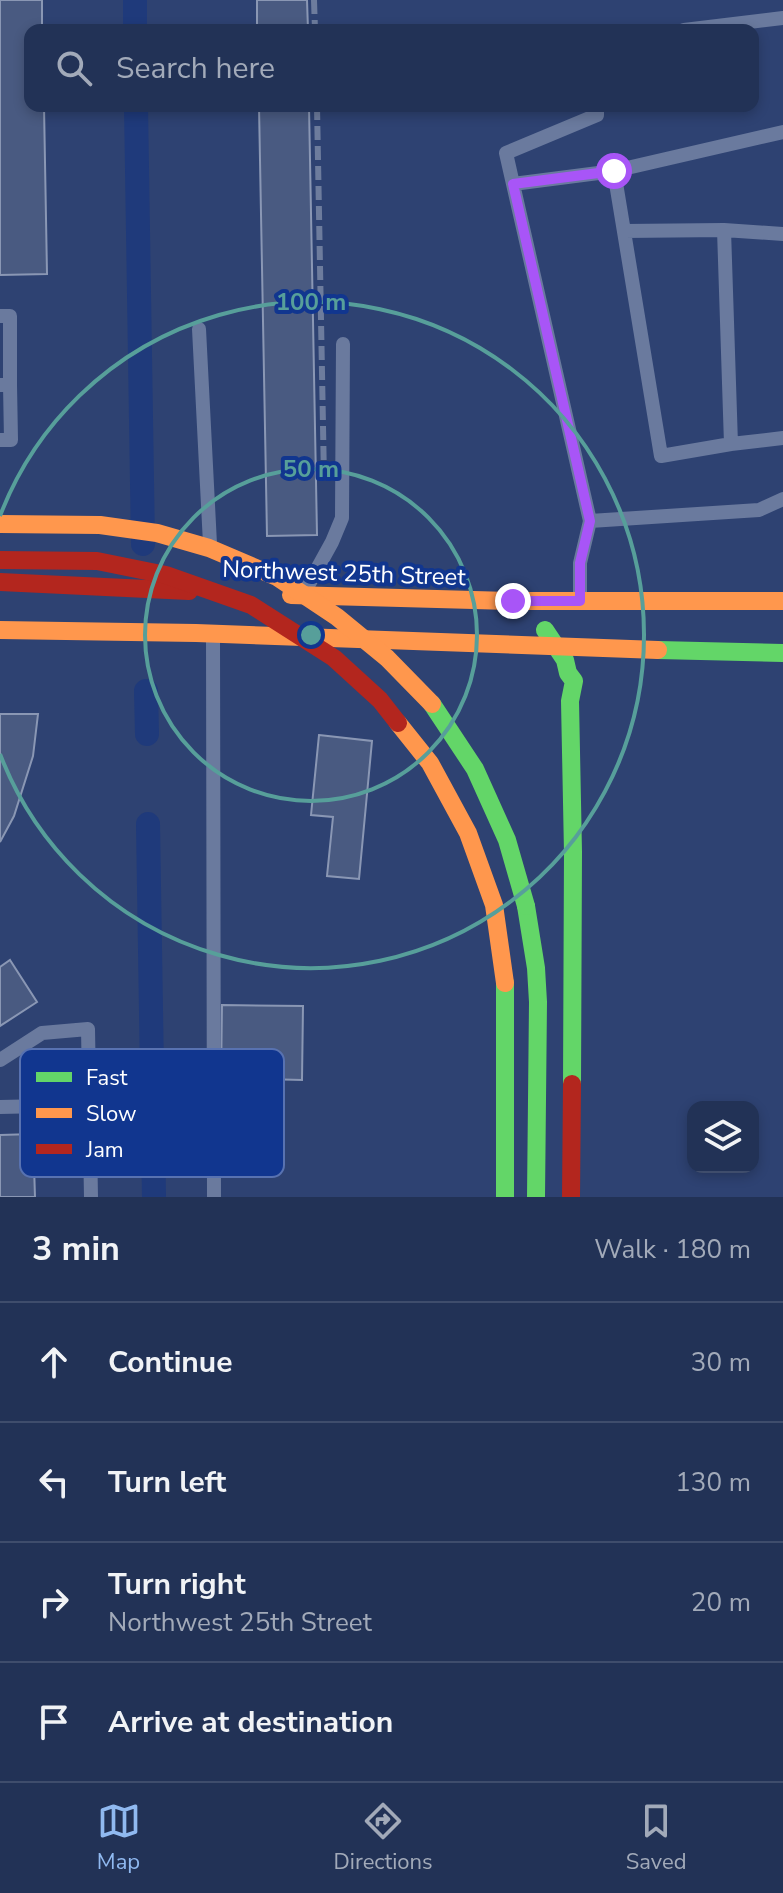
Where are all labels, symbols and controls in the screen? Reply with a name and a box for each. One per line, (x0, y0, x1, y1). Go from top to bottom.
search box (24, 24, 759, 112)
icon: search (52, 46, 96, 90)
text: Search here (116, 48, 275, 89)
route start (596, 153, 632, 189)
text: 100 m (276, 286, 346, 318)
text: 50 m (283, 453, 339, 485)
street label: Northwest 25th Street (222, 553, 467, 593)
route end (495, 583, 531, 619)
centre of rings (297, 621, 325, 649)
legend (20, 1049, 284, 1177)
text: Fast (86, 1063, 128, 1093)
text: Slow (86, 1099, 137, 1129)
map controls (687, 1101, 759, 1173)
button: layers (687, 1101, 759, 1173)
text: Jam (85, 1135, 124, 1165)
text: 3 min (32, 1226, 120, 1272)
text: Walk · 180 m (594, 1232, 751, 1267)
icon: ahead (32, 1340, 76, 1384)
text: Continue (108, 1342, 233, 1383)
text: 30 m (691, 1345, 751, 1380)
icon: left (32, 1460, 76, 1504)
text: Turn left (108, 1462, 226, 1503)
text: 130 m (675, 1465, 751, 1500)
text: Turn right (108, 1564, 246, 1605)
icon: right (32, 1580, 76, 1624)
text: 20 m (691, 1585, 751, 1620)
text: Northwest 25th Street (108, 1605, 372, 1640)
icon: arrive (32, 1700, 76, 1744)
text: Arrive at destination (108, 1702, 393, 1743)
tab: Map (97, 1799, 141, 1877)
tab: Directions (334, 1799, 433, 1877)
tab: Saved (626, 1799, 686, 1877)

